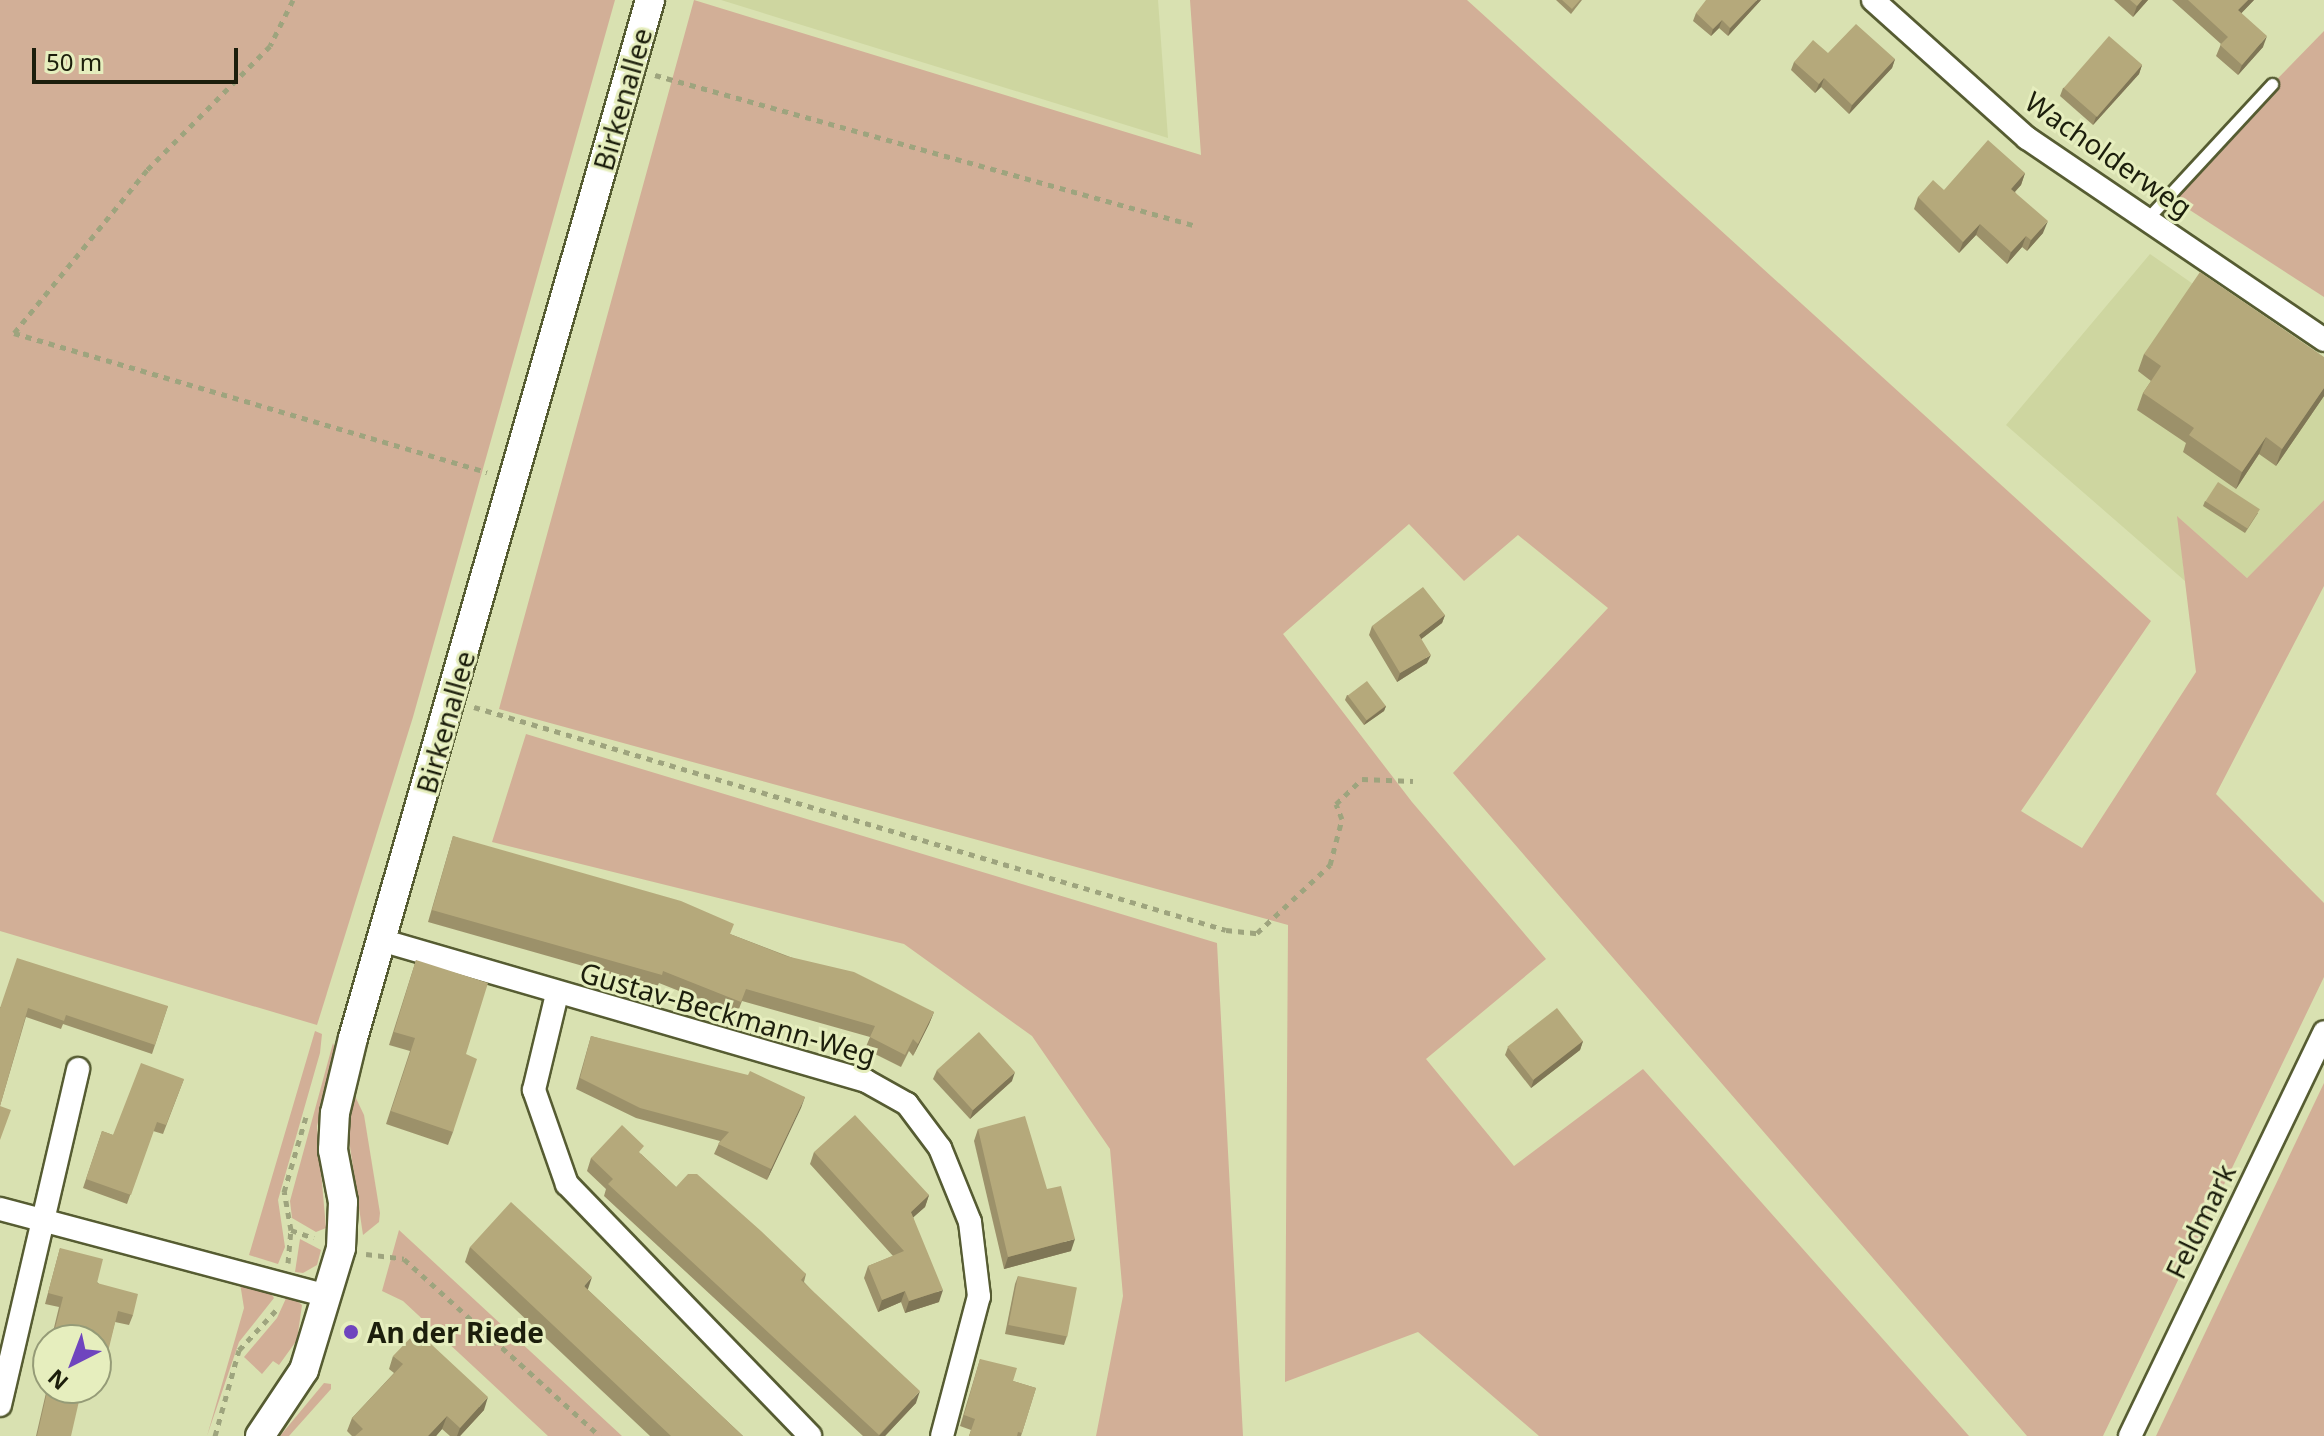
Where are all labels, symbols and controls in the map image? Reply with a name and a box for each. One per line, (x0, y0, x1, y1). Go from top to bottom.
street label: Birkenallee (586, 24, 658, 174)
scale bar (36, 32, 242, 82)
text: 50 m (46, 45, 102, 78)
street label: Wacholderweg (2019, 84, 2199, 224)
street label: Birkenallee (409, 647, 481, 797)
street label: Gustav-Beckmann-Weg (576, 955, 880, 1071)
street label: Feldmark (2158, 1158, 2242, 1284)
place label: An der Riede (367, 1315, 544, 1349)
marker: An der Riede (342, 1323, 360, 1341)
north arrow (32, 1324, 112, 1404)
text: N (41, 1363, 74, 1397)

